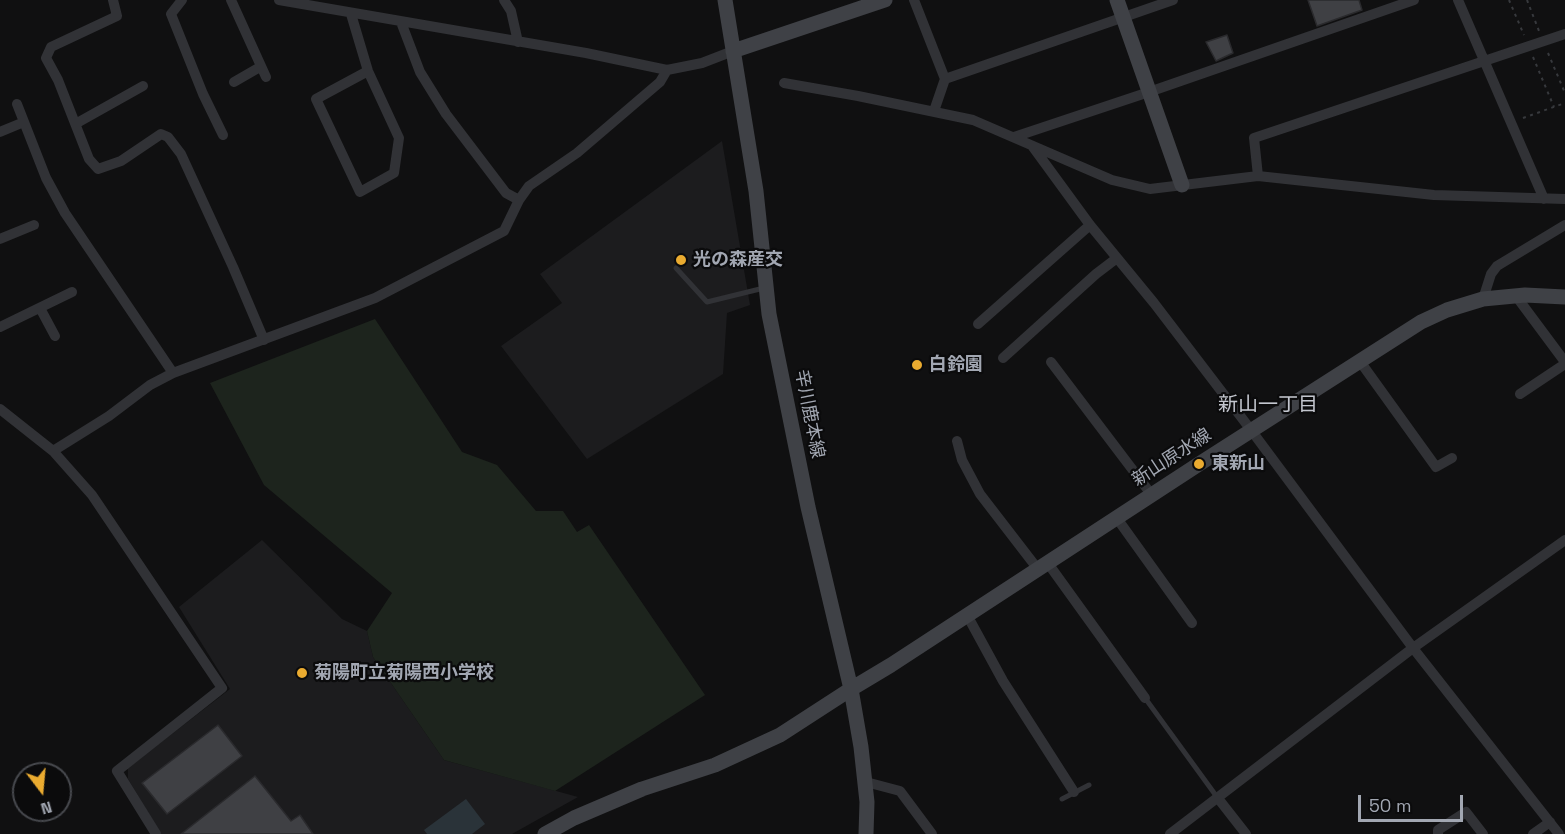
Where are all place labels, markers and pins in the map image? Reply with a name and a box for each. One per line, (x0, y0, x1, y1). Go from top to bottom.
place label: 光の森産交 (693, 249, 783, 271)
marker: 光の森産交 (674, 253, 688, 267)
place label: 白鈴園 (929, 354, 983, 376)
marker: 白鈴園 (910, 358, 924, 372)
place label: 東新山 (1211, 453, 1265, 475)
marker: 東新山 (1192, 457, 1206, 471)
place label: 菊陽町立菊陽西小学校 (314, 662, 494, 684)
marker: 菊陽町立菊陽西小学校 (295, 666, 309, 680)

